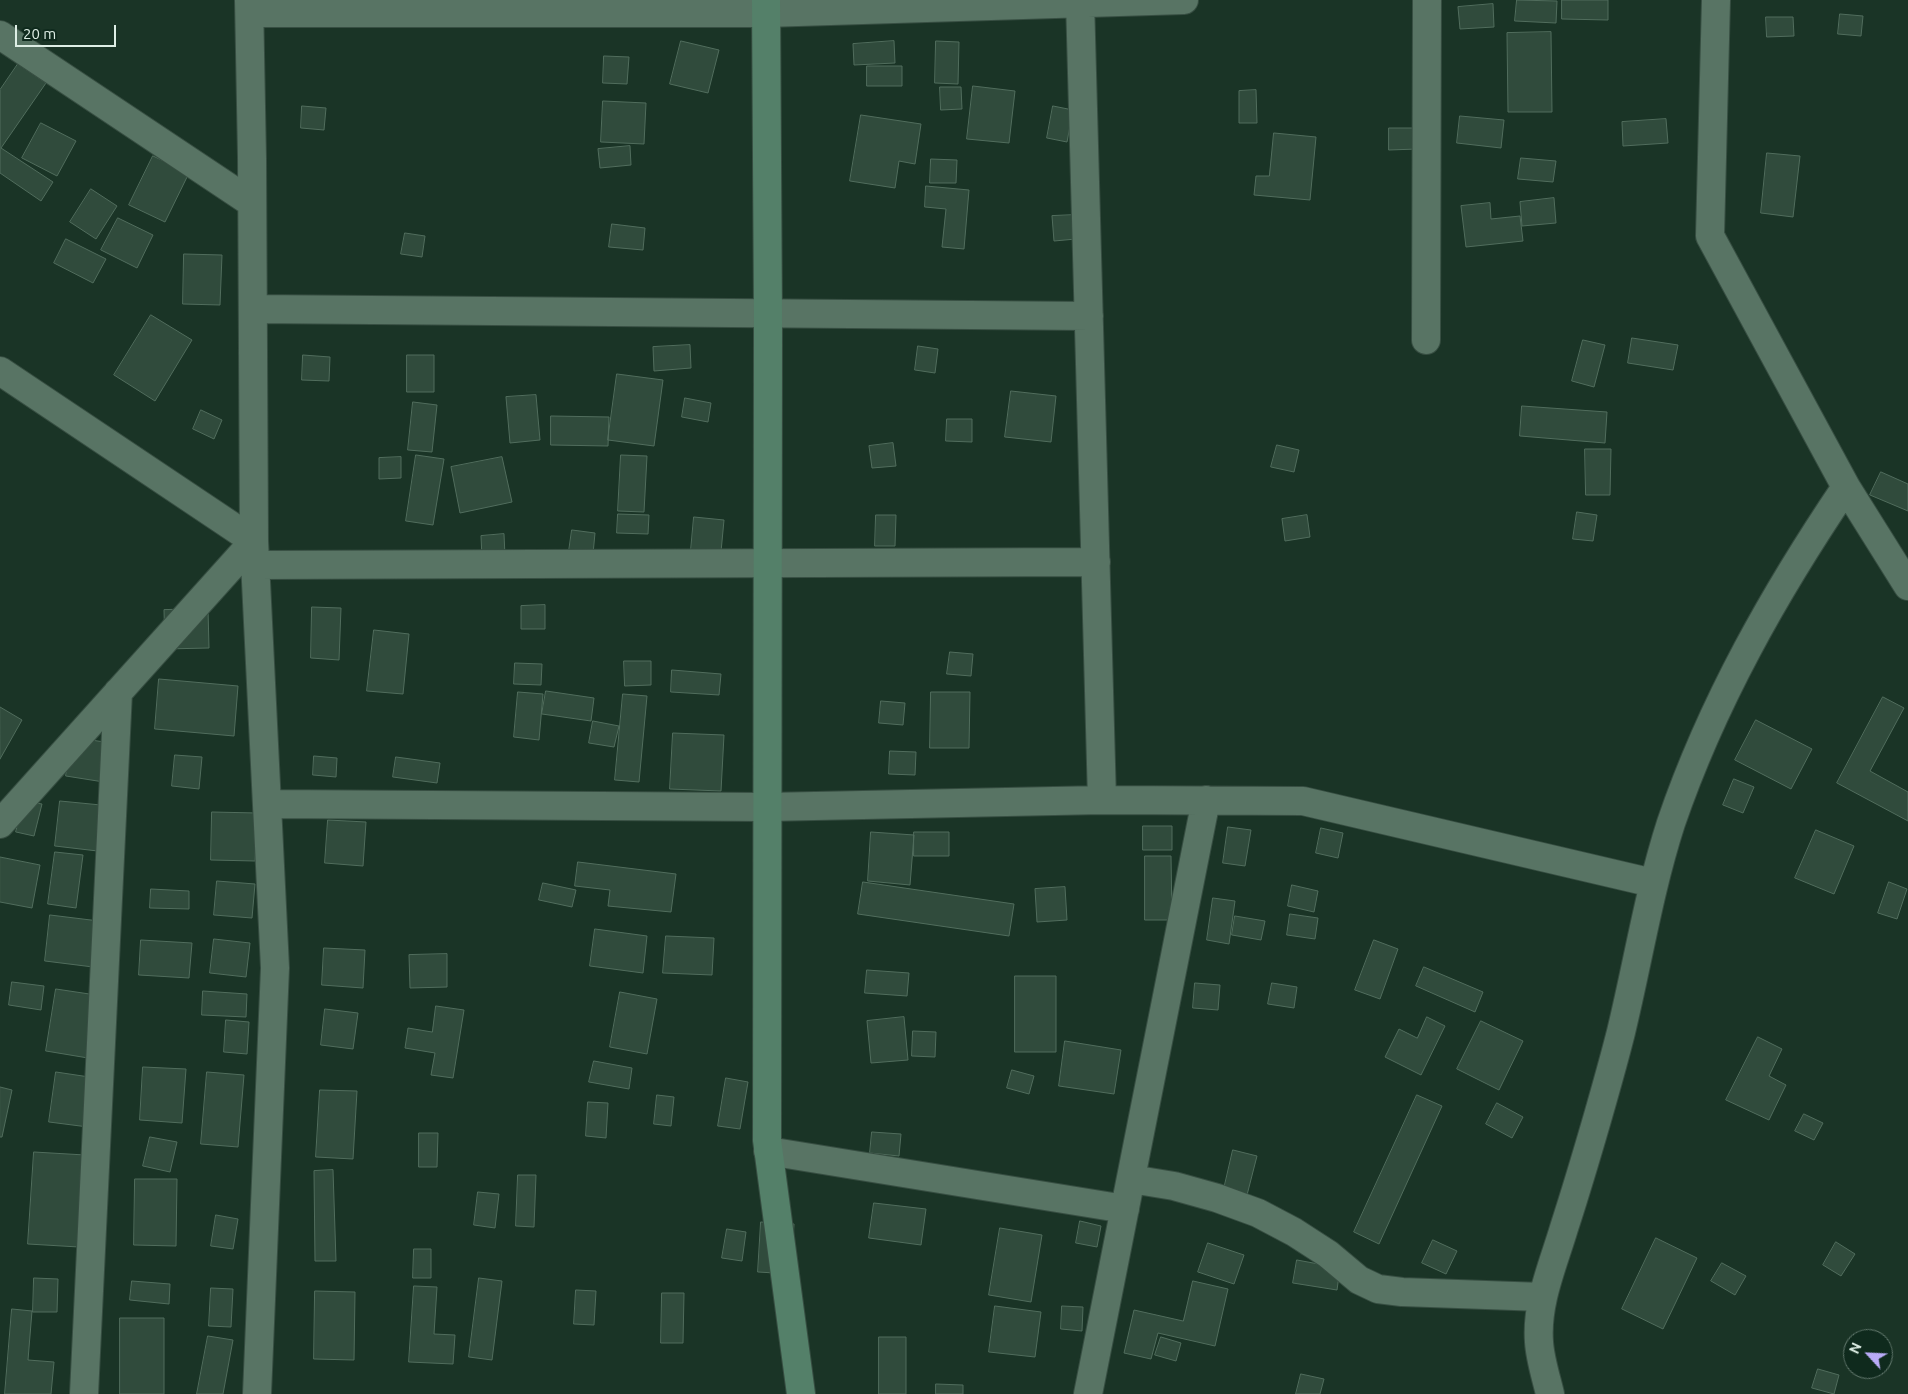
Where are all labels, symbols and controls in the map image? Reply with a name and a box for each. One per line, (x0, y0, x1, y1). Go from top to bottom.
scale bar (18, 15, 119, 47)
text: 20 m (23, 25, 56, 42)
north arrow (1843, 1329, 1893, 1379)
text: N (1846, 1340, 1865, 1356)

